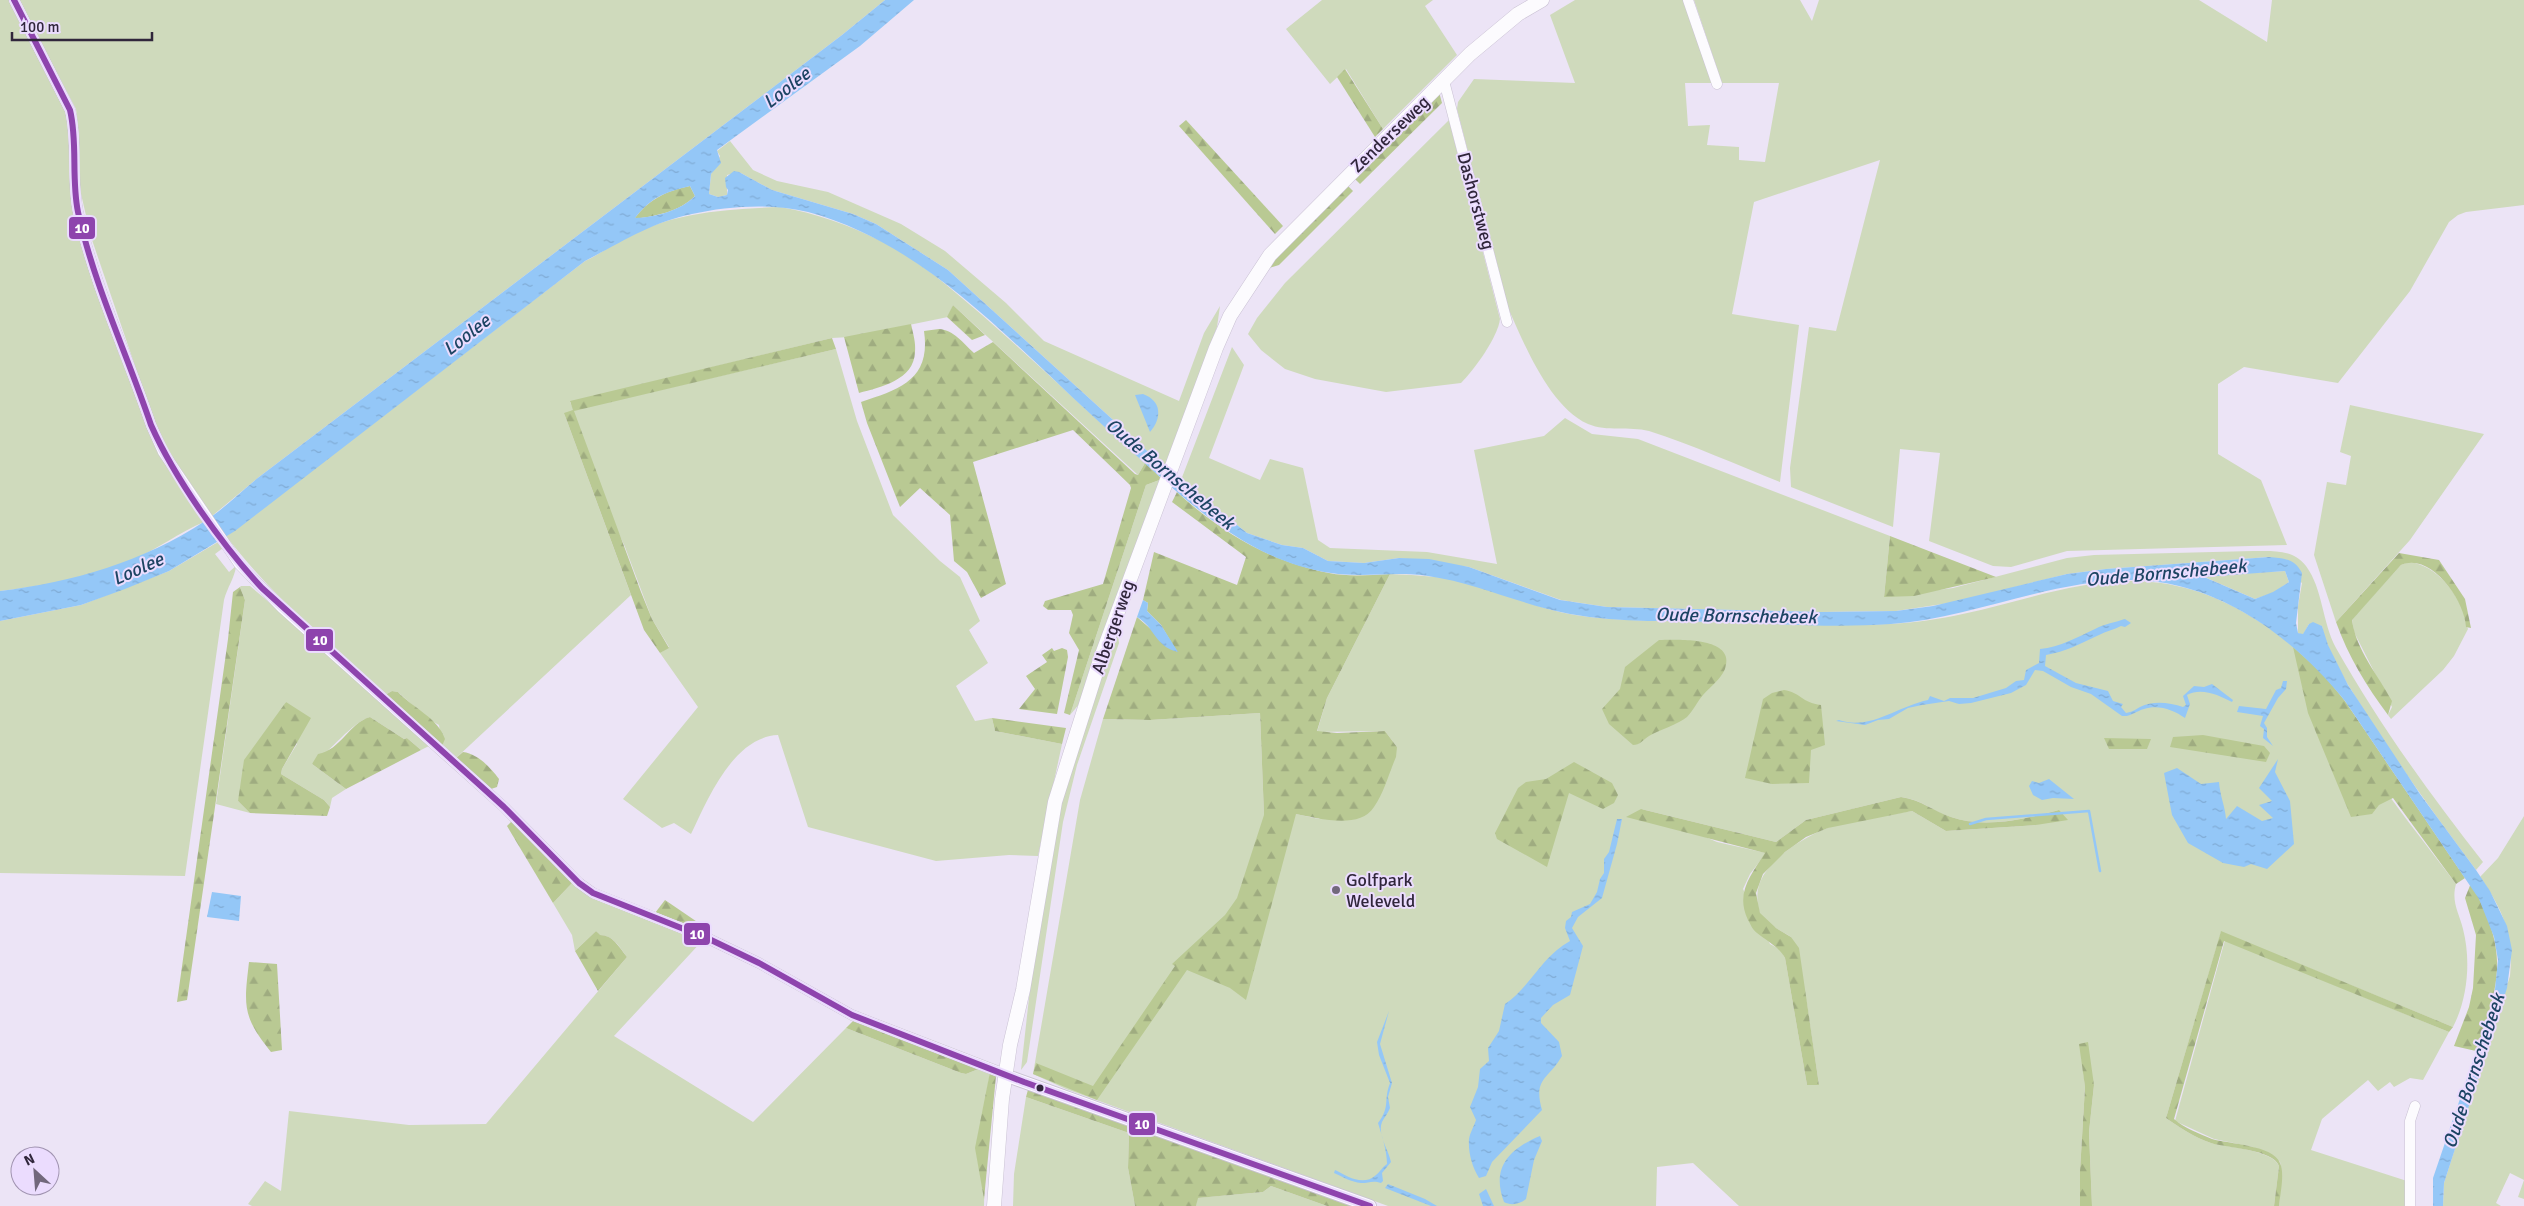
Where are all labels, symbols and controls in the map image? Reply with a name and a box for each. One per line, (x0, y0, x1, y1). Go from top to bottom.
scale bar (12, 10, 152, 42)
text: 100 m (20, 18, 60, 36)
water label: Loolee (758, 61, 817, 114)
street label: Zenderseweg (1346, 91, 1434, 177)
street label: Dashorstweg (1452, 150, 1500, 252)
line badge: 10 (68, 216, 96, 240)
text: 10 (74, 220, 90, 237)
water label: Loolee (438, 308, 497, 361)
water label: Oude Bornschebeek (1101, 413, 1241, 536)
water label: Loolee (109, 547, 169, 591)
water label: Oude Bornschebeek (2085, 554, 2249, 592)
street label: Albergerweg (1087, 577, 1139, 677)
water label: Oude Bornschebeek (1655, 603, 1818, 629)
line badge: 10 (305, 628, 334, 652)
text: 10 (312, 632, 328, 649)
place label: Golfpark Weleveld (1346, 869, 1415, 912)
marker: Golfpark Weleveld (1330, 884, 1342, 896)
line badge: 10 (683, 922, 711, 946)
text: 10 (689, 926, 705, 943)
water label: Oude Bornschebeek (2438, 989, 2511, 1151)
unlabelled marker (1035, 1083, 1045, 1093)
line badge: 10 (1128, 1112, 1156, 1136)
text: 10 (1134, 1116, 1150, 1133)
north arrow (10, 1146, 60, 1196)
text: N (21, 1150, 38, 1170)

